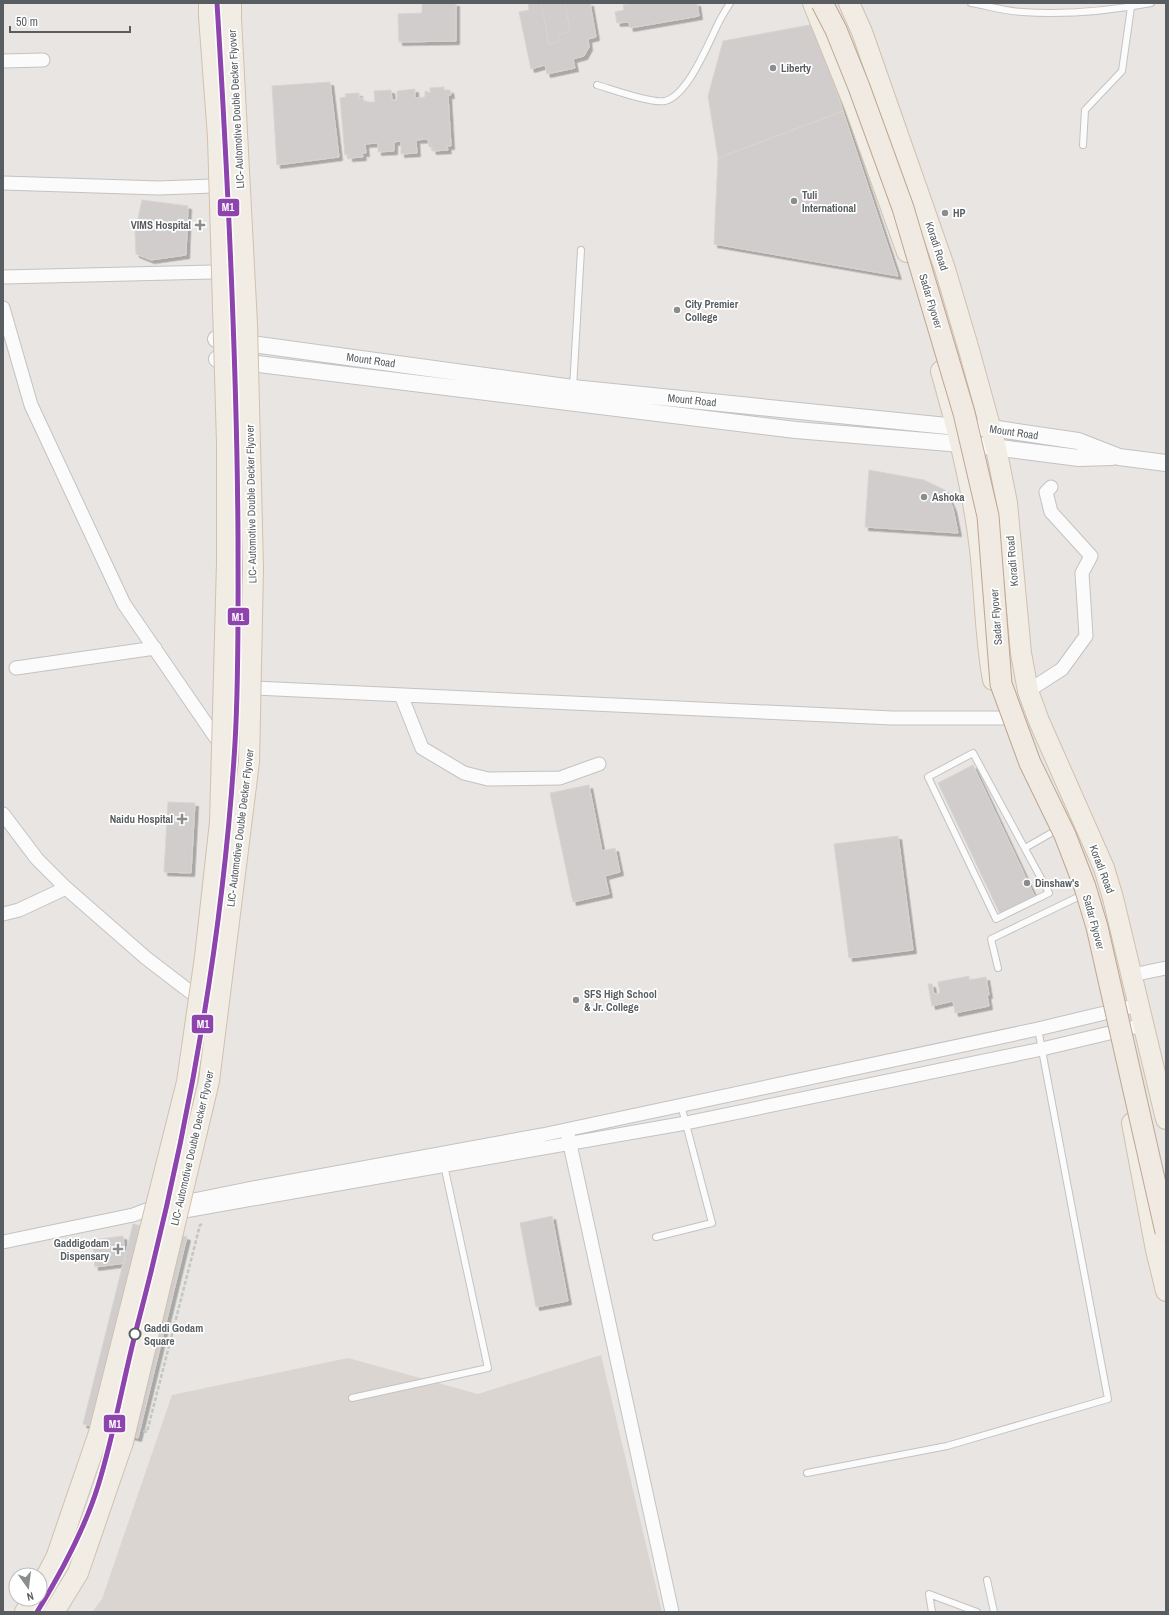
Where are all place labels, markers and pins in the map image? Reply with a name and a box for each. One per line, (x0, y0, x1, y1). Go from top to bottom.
place label: Liberty (781, 61, 811, 75)
marker: Liberty (768, 63, 778, 73)
place label: Tuli International (802, 188, 856, 215)
marker: Tuli International (789, 196, 799, 206)
place label: HP (953, 206, 966, 220)
marker: HP (940, 208, 950, 218)
place label: VIMS Hospital (131, 218, 191, 232)
marker: VIMS Hospital (194, 219, 206, 231)
place label: City Premier College (685, 297, 739, 324)
marker: City Premier College (672, 305, 682, 315)
place label: Ashoka (932, 490, 965, 504)
marker: Ashoka (919, 492, 929, 502)
place label: Naidu Hospital (110, 812, 173, 826)
marker: Naidu Hospital (176, 813, 188, 825)
place label: Dinshaw's (1035, 876, 1079, 890)
marker: Dinshaw's (1022, 878, 1032, 888)
place label: SFS High School & Jr. College (584, 987, 657, 1014)
marker: SFS High School & Jr. College (571, 995, 581, 1005)
place label: Gaddigodam Dispensary (54, 1236, 109, 1263)
marker: Gaddigodam Dispensary (112, 1243, 124, 1255)
place label: Gaddi Godam Square (144, 1321, 203, 1348)
marker: Gaddi Godam Square (128, 1327, 142, 1341)

